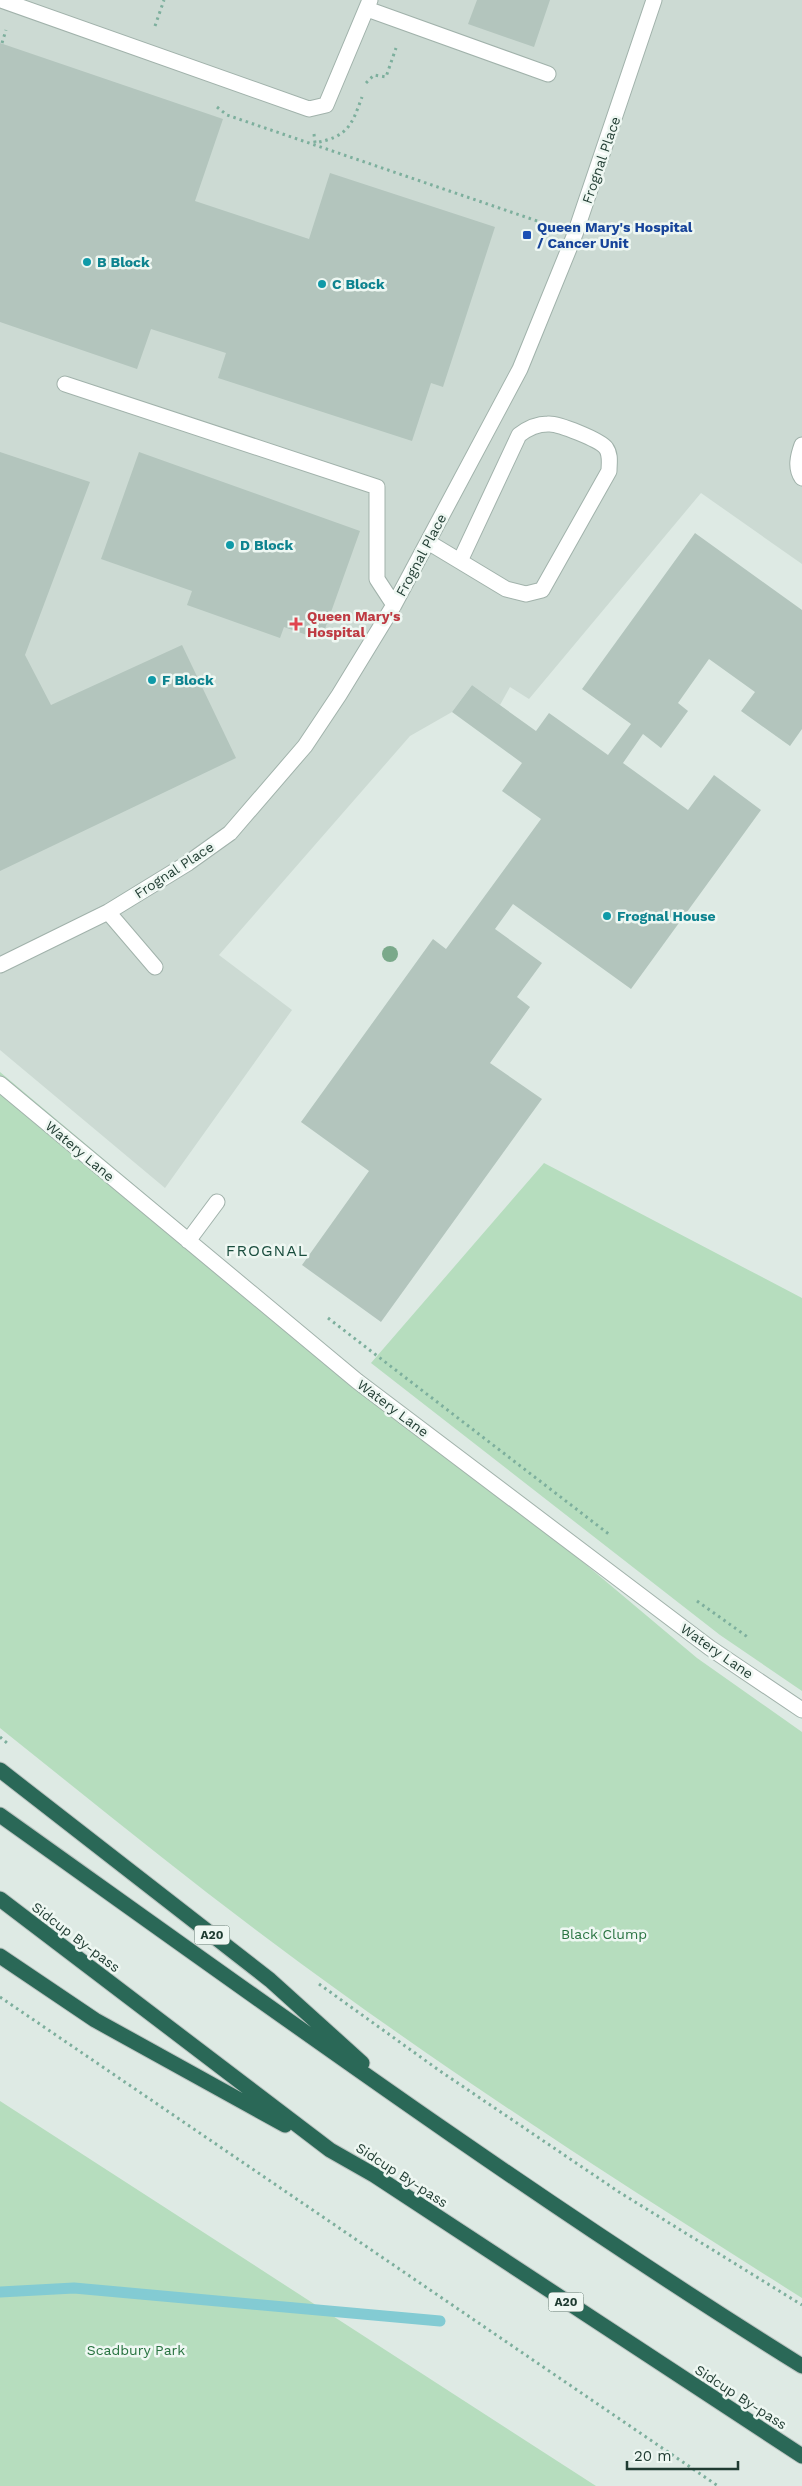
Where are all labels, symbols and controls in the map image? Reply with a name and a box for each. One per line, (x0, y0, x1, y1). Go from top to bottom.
street label: Frognal Place (579, 114, 623, 206)
place label: Queen Mary's Hospital / Cancer Unit (537, 219, 693, 251)
marker: Queen Mary's Hospital / Cancer Unit (521, 229, 533, 241)
place label: B Block (97, 254, 150, 270)
marker: B Block (81, 256, 93, 268)
place label: C Block (332, 276, 385, 292)
marker: C Block (316, 278, 328, 290)
street label: Frognal Place (393, 511, 449, 599)
place label: D Block (240, 537, 294, 553)
marker: D Block (224, 539, 236, 551)
place label: Queen Mary's Hospital (307, 608, 401, 640)
marker: Queen Mary's Hospital (289, 617, 303, 631)
place label: F Block (162, 672, 214, 688)
marker: F Block (146, 674, 158, 686)
street label: Frognal Place (131, 838, 217, 902)
place label: Frognal House (617, 908, 716, 924)
marker: Frognal House (601, 910, 613, 922)
street label: Watery Lane (42, 1118, 118, 1184)
district label: FROGNAL (226, 1241, 308, 1260)
street label: Watery Lane (354, 1376, 432, 1440)
street label: Watery Lane (678, 1620, 756, 1682)
street label: Sidcup By-pass (29, 1899, 123, 1975)
road number: A20 (194, 1926, 230, 1944)
park label: Black Clump (561, 1926, 647, 1942)
street label: Sidcup By-pass (353, 2139, 451, 2211)
road number: A20 (548, 2292, 584, 2312)
park label: Scadbury Park (87, 2342, 185, 2358)
street label: Sidcup By-pass (692, 2361, 790, 2433)
scale bar (627, 2438, 738, 2470)
text: 20 m (634, 2447, 672, 2465)

